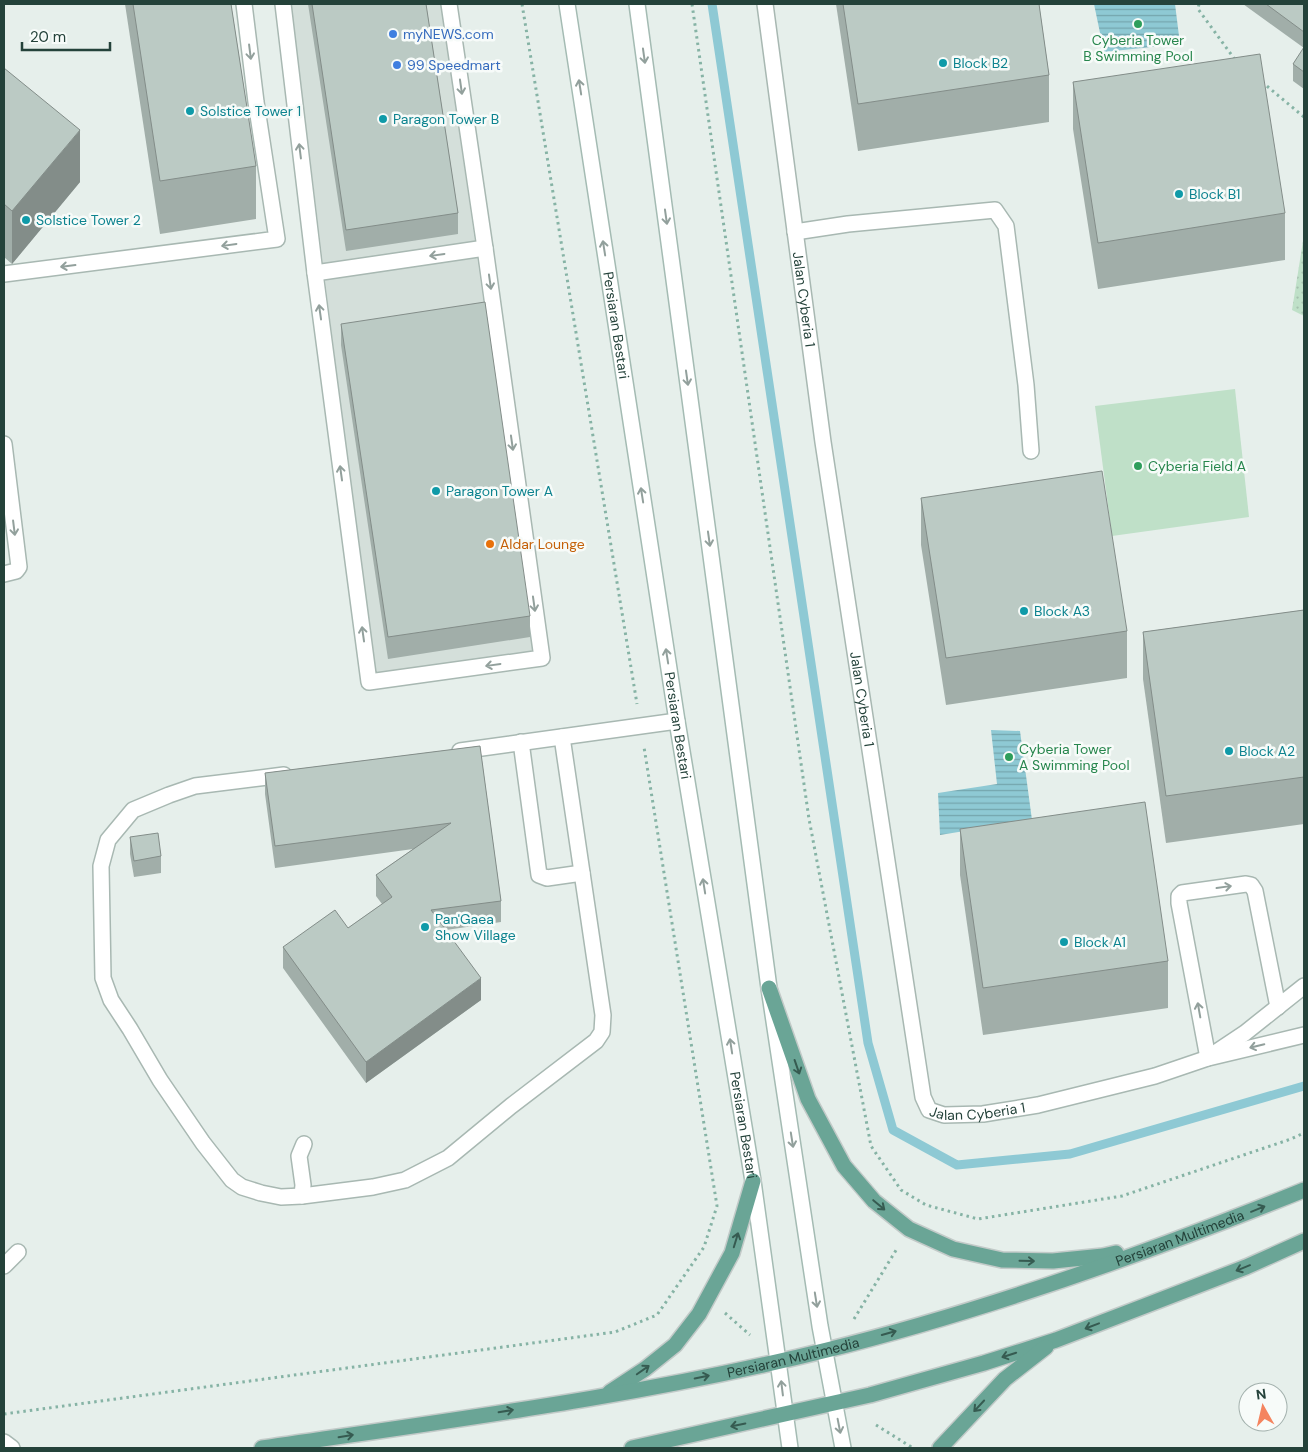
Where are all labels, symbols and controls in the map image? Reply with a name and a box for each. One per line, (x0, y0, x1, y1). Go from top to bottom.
marker: Cyberia Tower B Swimming Pool (1132, 18, 1144, 30)
scale bar (22, 20, 110, 52)
place label: myNEWS.com (403, 25, 494, 43)
text: 20 m (30, 27, 66, 47)
marker: myNEWS.com (387, 28, 399, 40)
place label: Cyberia Tower B Swimming Pool (1083, 31, 1193, 65)
one-way arrow (245, 44, 255, 60)
one-way arrow (639, 48, 649, 64)
place label: Block B2 (953, 54, 1008, 72)
place label: 99 Speedmart (407, 56, 501, 74)
marker: Block B2 (937, 57, 949, 69)
marker: 99 Speedmart (391, 59, 403, 71)
one-way arrow (457, 78, 467, 94)
one-way arrow (575, 80, 585, 96)
place label: Solstice Tower 1 (200, 102, 301, 120)
marker: Solstice Tower 1 (184, 105, 196, 117)
place label: Paragon Tower B (393, 110, 499, 128)
marker: Paragon Tower B (377, 113, 389, 125)
one-way arrow (295, 143, 305, 159)
place label: Block B1 (1189, 185, 1240, 203)
marker: Block B1 (1173, 188, 1185, 200)
one-way arrow (661, 209, 671, 225)
place label: Solstice Tower 2 (36, 211, 141, 229)
marker: Solstice Tower 2 (20, 214, 32, 226)
one-way arrow (221, 240, 237, 250)
one-way arrow (599, 240, 609, 256)
one-way arrow (429, 251, 445, 261)
street label: Jalan Cyberia 1 (789, 251, 819, 348)
one-way arrow (60, 261, 76, 271)
street label: Persiaran Bestari (599, 270, 633, 380)
one-way arrow (485, 274, 495, 290)
one-way arrow (315, 304, 325, 320)
one-way arrow (682, 370, 692, 386)
one-way arrow (507, 435, 517, 451)
place label: Cyberia Field A (1148, 457, 1246, 475)
marker: Cyberia Field A (1132, 460, 1144, 472)
one-way arrow (336, 465, 346, 481)
place label: Paragon Tower A (446, 482, 553, 500)
marker: Paragon Tower A (430, 485, 442, 497)
one-way arrow (637, 487, 647, 503)
one-way arrow (9, 519, 19, 535)
one-way arrow (704, 531, 714, 547)
place label: Aldar Lounge (500, 535, 585, 553)
marker: Aldar Lounge (484, 538, 496, 550)
one-way arrow (530, 596, 540, 612)
place label: Block A3 (1034, 602, 1090, 620)
marker: Block A3 (1018, 605, 1030, 617)
one-way arrow (358, 626, 368, 642)
one-way arrow (662, 648, 672, 664)
street label: Jalan Cyberia 1 (846, 650, 878, 748)
one-way arrow (486, 660, 502, 670)
street label: Persiaran Bestari (661, 671, 695, 780)
place label: Cyberia Tower A Swimming Pool (1019, 740, 1130, 774)
place label: Block A2 (1239, 742, 1295, 760)
marker: Block A2 (1223, 745, 1235, 757)
marker: Cyberia Tower A Swimming Pool (1003, 751, 1015, 763)
one-way arrow (699, 878, 709, 894)
one-way arrow (1216, 882, 1232, 892)
place label: Pan'Gaea Show Village (435, 910, 516, 944)
marker: Pan'Gaea Show Village (419, 921, 431, 933)
place label: Block A1 (1074, 933, 1126, 951)
marker: Block A1 (1058, 936, 1070, 948)
one-way arrow (1194, 1002, 1203, 1018)
one-way arrow (725, 1038, 735, 1054)
one-way arrow (1249, 1042, 1265, 1051)
one-way arrow (793, 1058, 802, 1074)
street label: Persiaran Bestari (726, 1070, 761, 1180)
street label: Jalan Cyberia 1 (927, 1098, 1026, 1124)
one-way arrow (787, 1131, 797, 1147)
one-way arrow (872, 1199, 885, 1210)
one-way arrow (1250, 1204, 1265, 1213)
street label: Persiaran Multimedia (1113, 1206, 1247, 1270)
one-way arrow (732, 1233, 741, 1249)
one-way arrow (1018, 1256, 1035, 1266)
one-way arrow (1236, 1264, 1252, 1273)
one-way arrow (811, 1292, 821, 1308)
one-way arrow (1085, 1322, 1100, 1331)
one-way arrow (880, 1328, 896, 1338)
street label: Persiaran Multimedia (725, 1333, 861, 1382)
one-way arrow (1002, 1351, 1017, 1360)
one-way arrow (636, 1365, 650, 1375)
one-way arrow (693, 1372, 709, 1381)
one-way arrow (777, 1380, 787, 1396)
north arrow (1238, 1382, 1288, 1432)
text: N (1255, 1385, 1268, 1404)
one-way arrow (973, 1400, 985, 1413)
one-way arrow (498, 1406, 514, 1416)
one-way arrow (835, 1417, 845, 1433)
one-way arrow (730, 1421, 746, 1430)
one-way arrow (337, 1430, 353, 1440)

